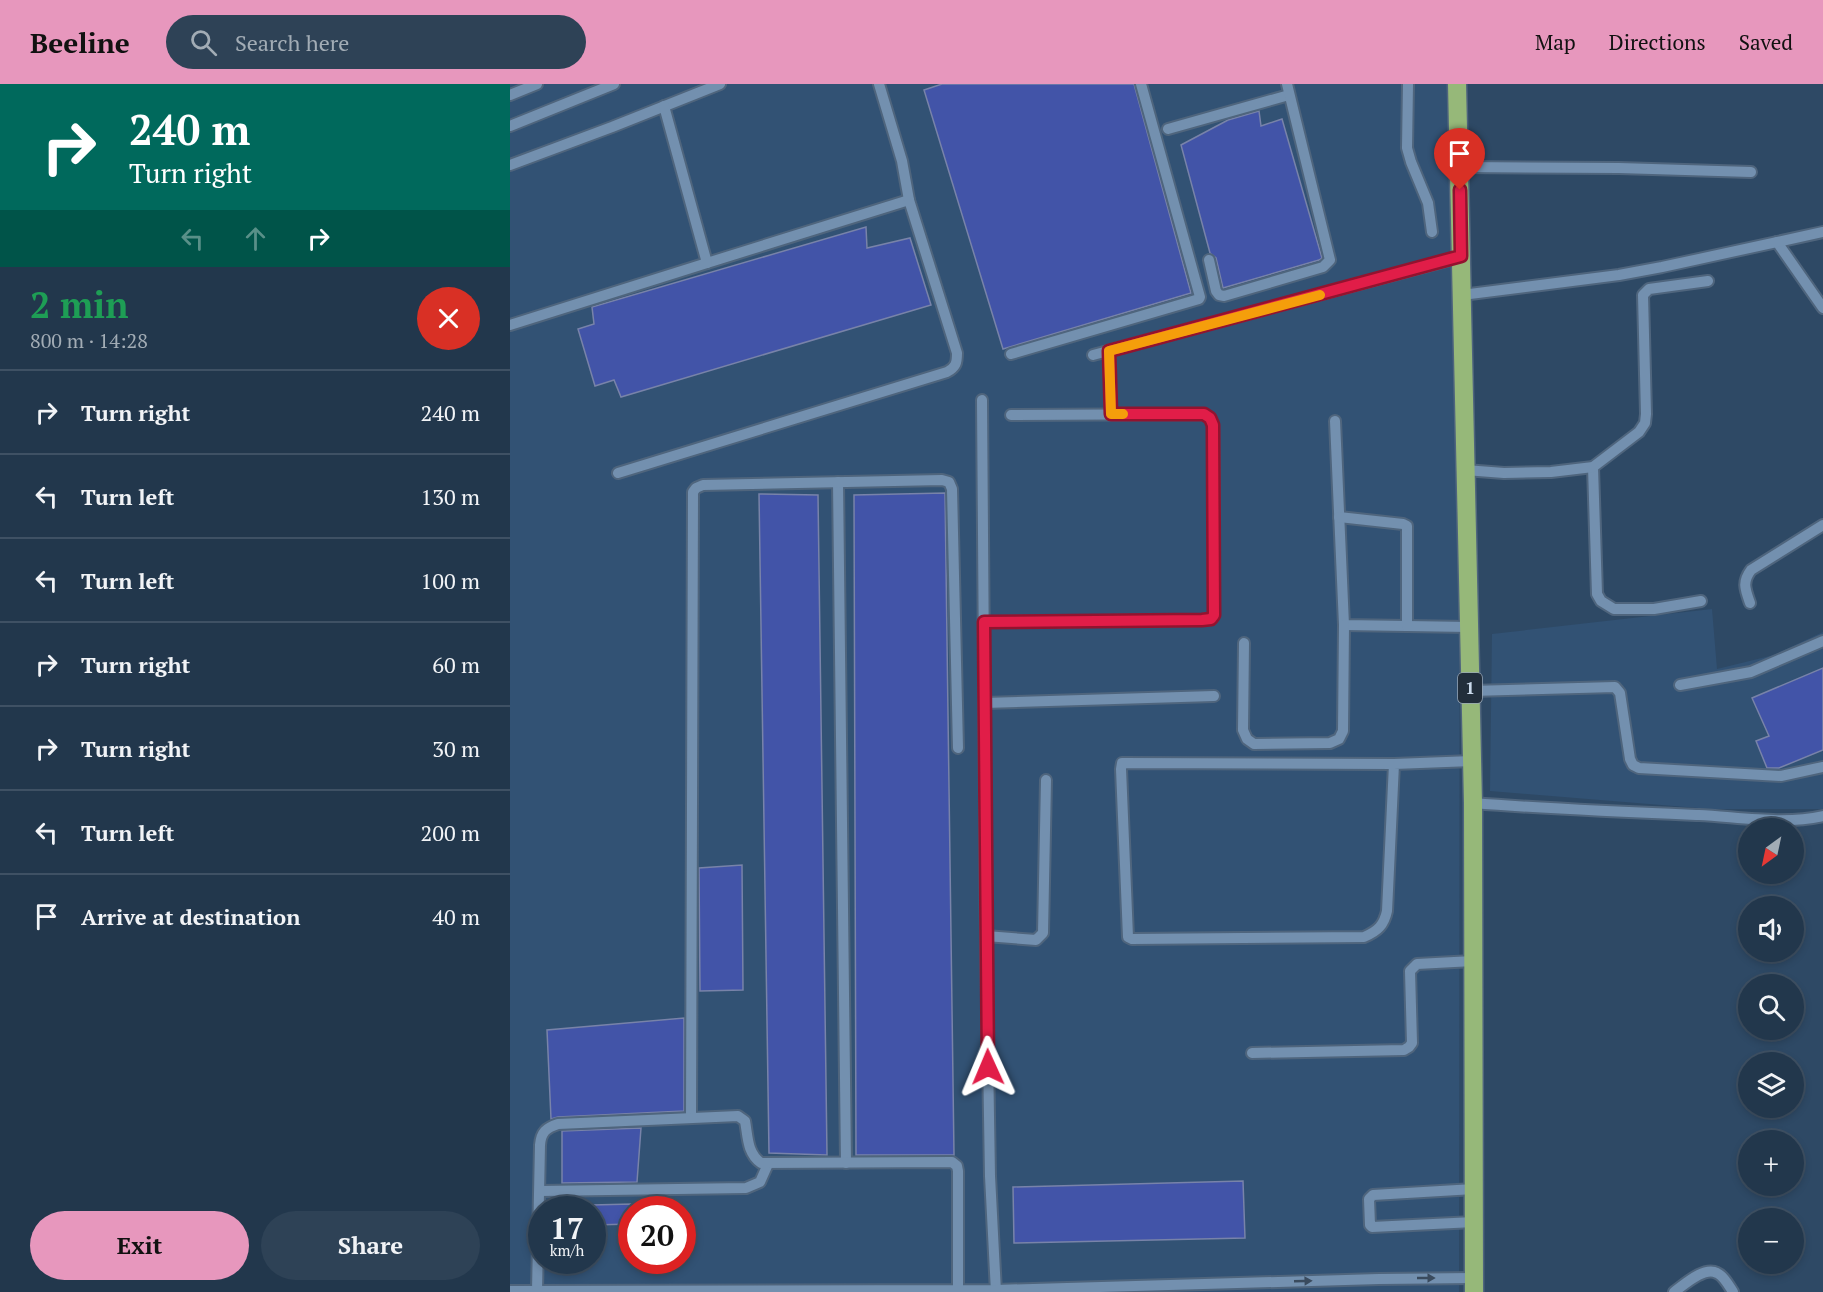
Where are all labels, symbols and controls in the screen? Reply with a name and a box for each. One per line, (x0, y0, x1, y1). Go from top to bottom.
search box (166, 15, 586, 69)
text: Beeline (30, 24, 130, 61)
icon: search (187, 26, 220, 59)
text: Search here (235, 28, 349, 57)
text: Map (1535, 28, 1576, 56)
text: Directions (1609, 28, 1706, 56)
text: Saved (1739, 28, 1793, 56)
text: 240 m (129, 101, 250, 157)
icon: right (30, 108, 108, 186)
pin (1434, 128, 1485, 190)
icon: arrive (1443, 137, 1476, 170)
text: Turn right (129, 155, 252, 191)
icon: left (176, 222, 209, 255)
icon: ahead (239, 222, 272, 255)
icon: right (302, 222, 335, 255)
text: 2 min (30, 281, 128, 328)
button: close (417, 287, 480, 350)
text: 800 m · 14:28 (30, 327, 148, 354)
icon: right (30, 396, 63, 429)
text: Turn right (81, 398, 190, 427)
text: 240 m (420, 398, 480, 427)
icon: left (30, 480, 63, 513)
text: Turn left (81, 482, 174, 511)
text: 130 m (420, 482, 480, 511)
icon: left (30, 564, 63, 597)
text: Turn left (81, 566, 174, 595)
text: 100 m (420, 566, 480, 595)
icon: right (30, 648, 63, 681)
text: Turn right (81, 650, 190, 679)
text: 60 m (432, 650, 480, 679)
road number: 1 (1458, 673, 1482, 703)
icon: right (30, 732, 63, 765)
text: Turn right (81, 734, 190, 763)
text: 30 m (432, 734, 480, 763)
icon: left (30, 816, 63, 849)
text: Turn left (81, 818, 174, 847)
text: 200 m (420, 818, 480, 847)
north arrow (1738, 818, 1804, 884)
map controls (1738, 818, 1804, 1274)
button: sound (1738, 896, 1804, 962)
icon: arrive (30, 900, 63, 933)
text: Arrive at destination (81, 902, 300, 931)
text: 40 m (432, 902, 480, 931)
button: search (1738, 974, 1804, 1040)
position arrow (956, 1035, 1020, 1099)
button: layers (1738, 1052, 1804, 1118)
button: + (1738, 1130, 1804, 1196)
speed limit sign: 20 (618, 1196, 696, 1274)
text: 17 (550, 1208, 584, 1248)
button: − (1738, 1208, 1804, 1274)
button: Exit (30, 1211, 249, 1280)
button: Share (261, 1211, 480, 1280)
text: km/h (550, 1240, 584, 1260)
one-way arrow (1417, 1273, 1436, 1283)
one-way arrow (1294, 1276, 1313, 1285)

